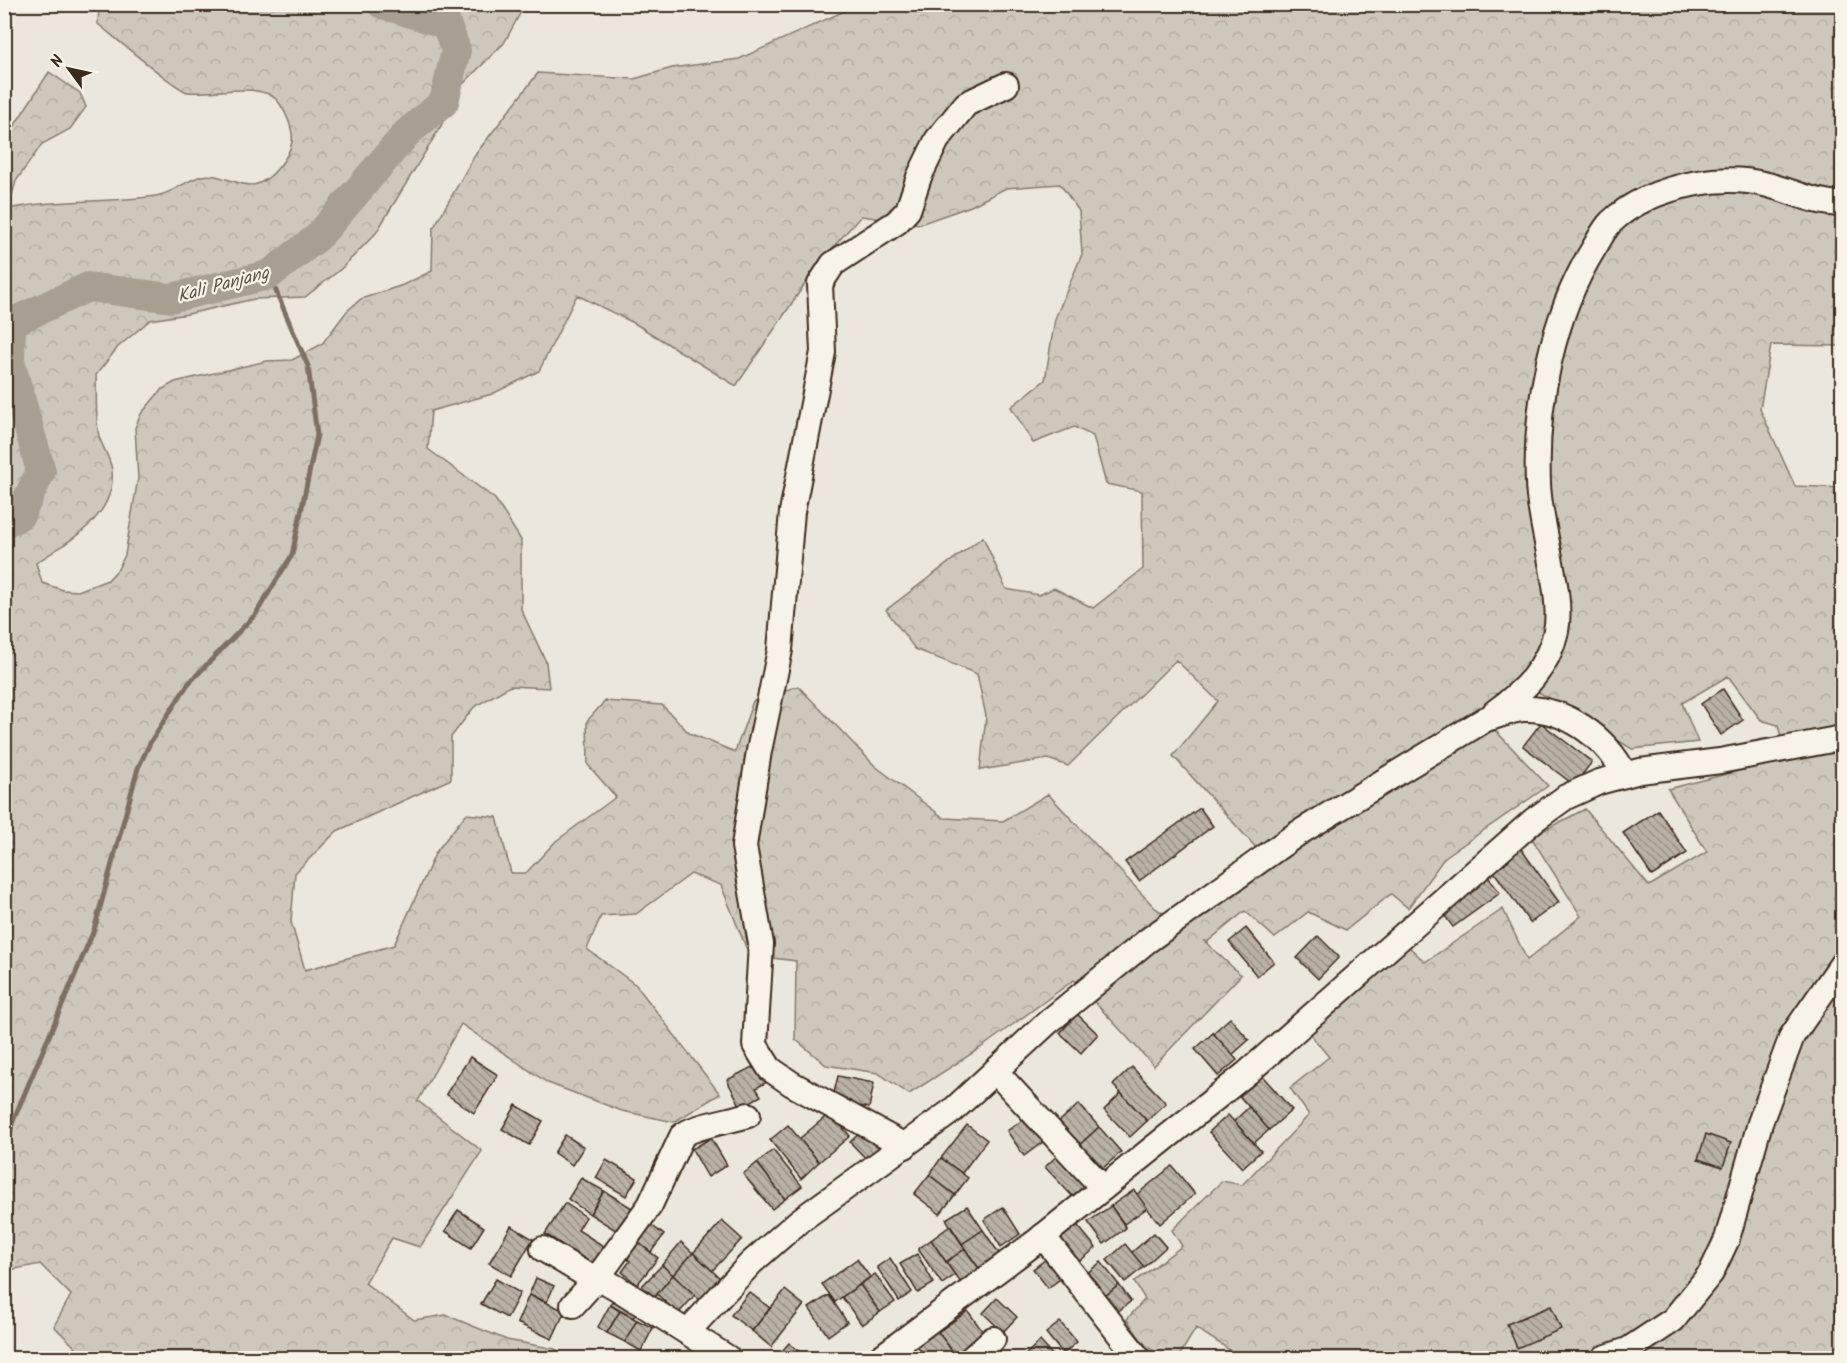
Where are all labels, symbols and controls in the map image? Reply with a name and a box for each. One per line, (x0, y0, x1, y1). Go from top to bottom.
north arrow (39, 39, 99, 99)
text: N (44, 51, 71, 73)
water label: Kali Panjang (174, 259, 274, 312)

